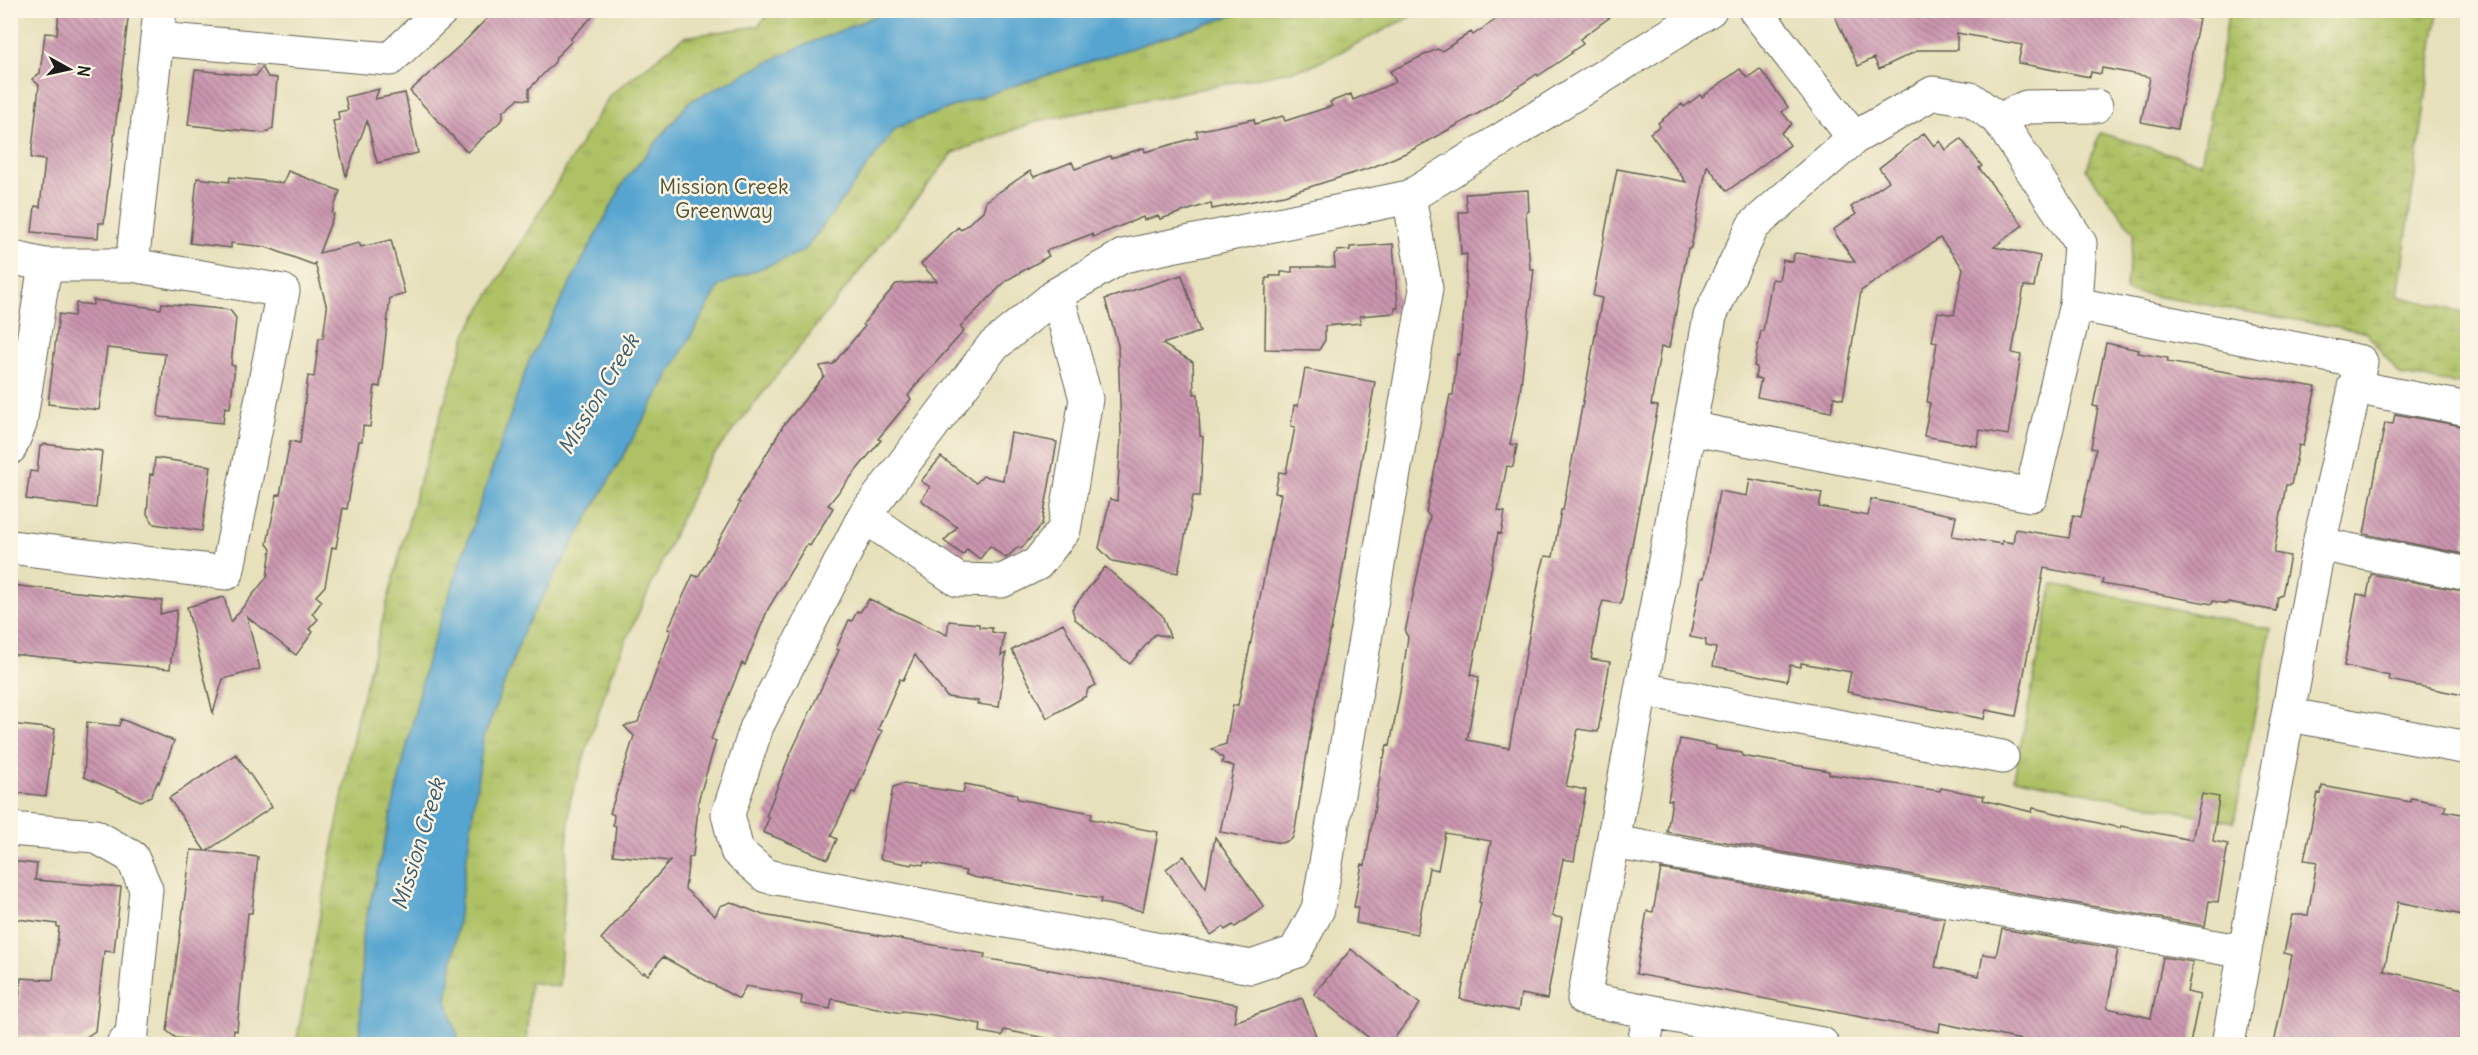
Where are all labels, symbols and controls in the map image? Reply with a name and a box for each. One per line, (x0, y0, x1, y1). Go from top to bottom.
north arrow (39, 39, 99, 99)
text: N (73, 64, 95, 78)
park label: Mission Creek Greenway (659, 173, 789, 224)
water label: Mission Creek (551, 327, 646, 459)
water label: Mission Creek (385, 773, 452, 913)

